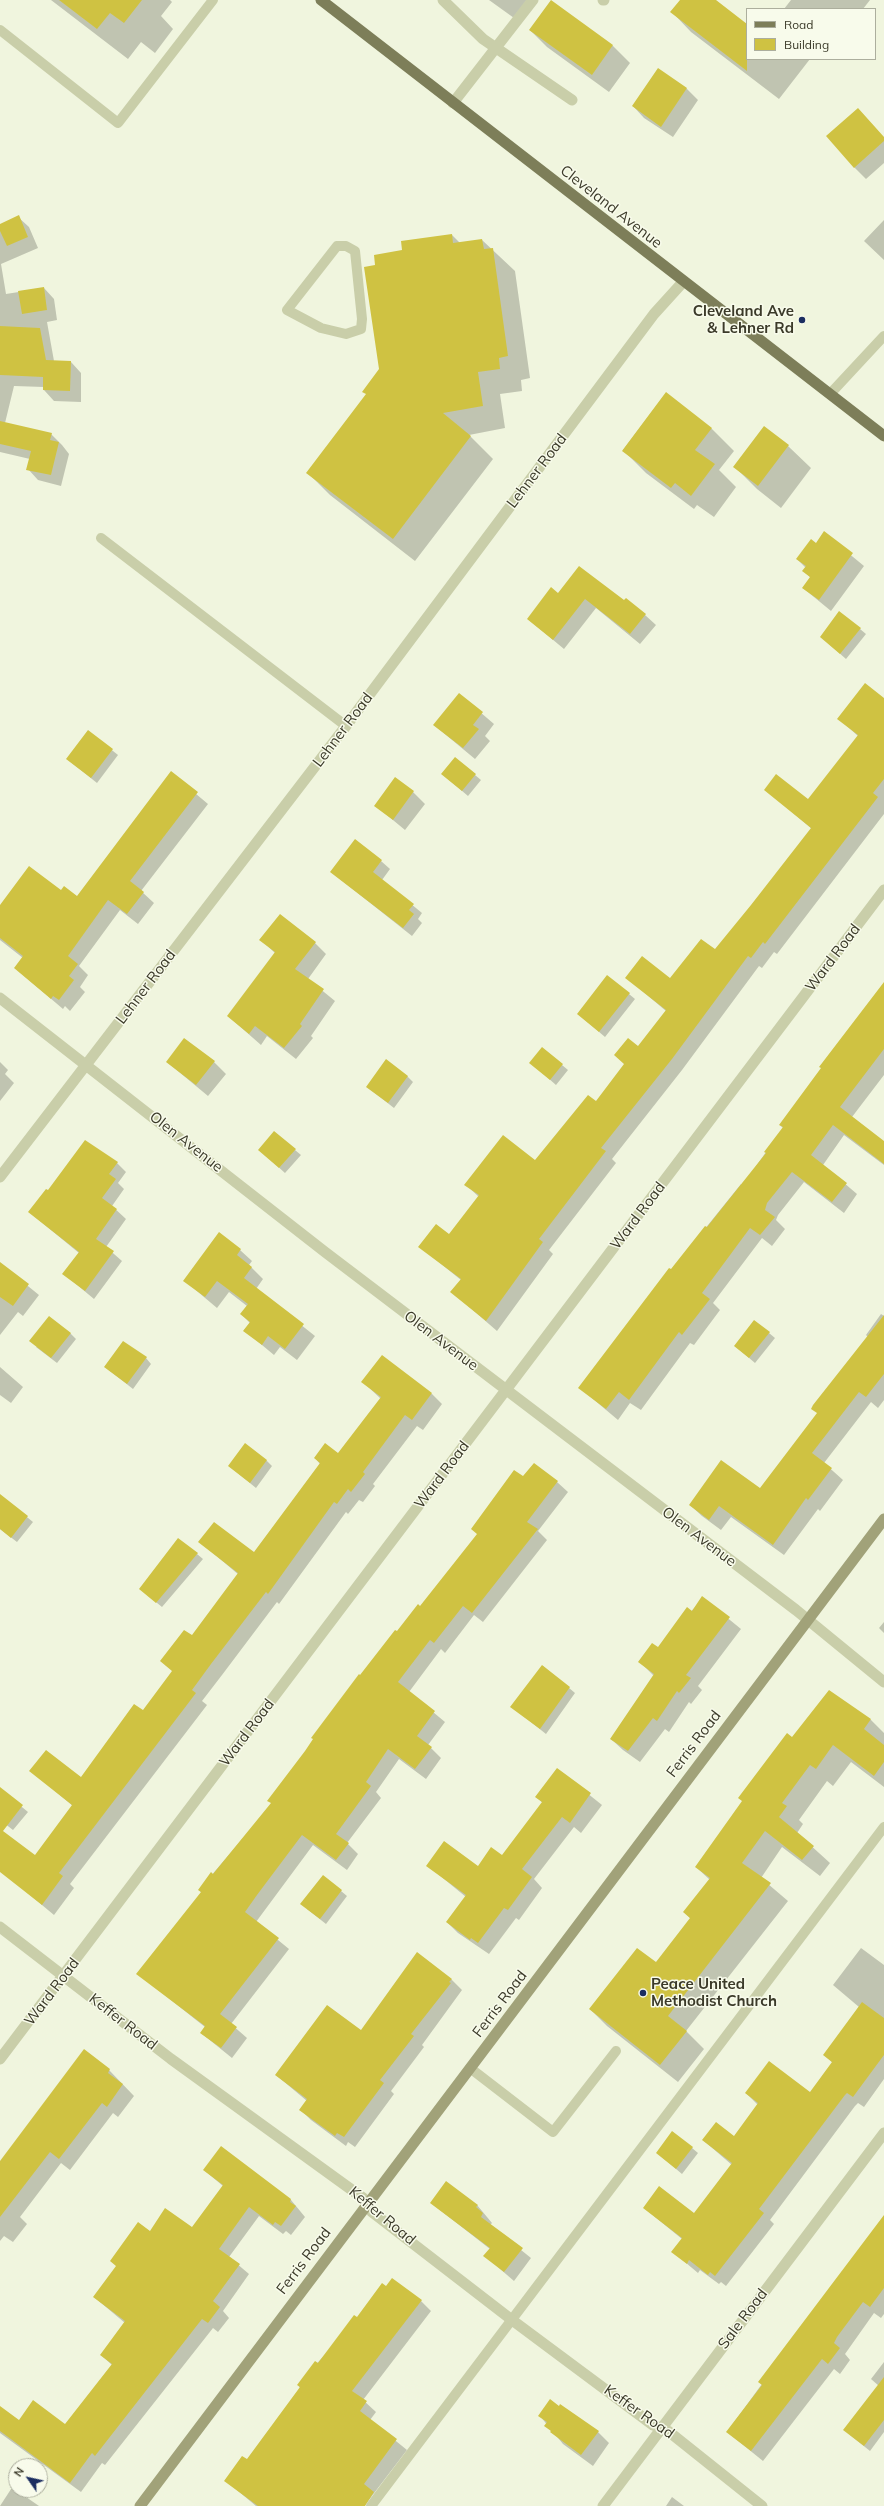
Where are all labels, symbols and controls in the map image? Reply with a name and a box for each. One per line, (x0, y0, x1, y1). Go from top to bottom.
legend (746, 8, 876, 60)
text: Road (784, 17, 813, 32)
text: Building (784, 37, 829, 52)
street label: Cleveland Avenue (556, 162, 666, 252)
place label: Cleveland Ave & Lehner Rd (693, 302, 794, 337)
marker: Cleveland Ave & Lehner Rd (797, 315, 807, 325)
street label: Lehner Road (503, 430, 571, 512)
street label: Lehner Road (309, 689, 377, 771)
street label: Ward Road (802, 921, 864, 995)
street label: Lehner Road (112, 946, 180, 1028)
street label: Olen Avenue (146, 1108, 226, 1176)
street label: Ward Road (607, 1179, 669, 1253)
street label: Olen Avenue (400, 1307, 482, 1375)
street label: Ward Road (411, 1438, 473, 1512)
street label: Olen Avenue (658, 1503, 740, 1571)
street label: Ward Road (216, 1696, 278, 1770)
street label: Ferris Road (663, 1707, 725, 1781)
street label: Ward Road (21, 1955, 83, 2029)
street label: Ferris Road (469, 1967, 531, 2041)
place label: Peace United Methodist Church (651, 1975, 777, 2010)
marker: Peace United Methodist Church (638, 1988, 648, 1998)
street label: Keffer Road (85, 1990, 161, 2054)
street label: Keffer Road (345, 2183, 419, 2249)
street label: Ferris Road (273, 2224, 335, 2298)
street label: Sale Road (715, 2285, 771, 2353)
street label: Keffer Road (600, 2381, 678, 2443)
north arrow (8, 2458, 48, 2498)
text: N (11, 2464, 27, 2479)

